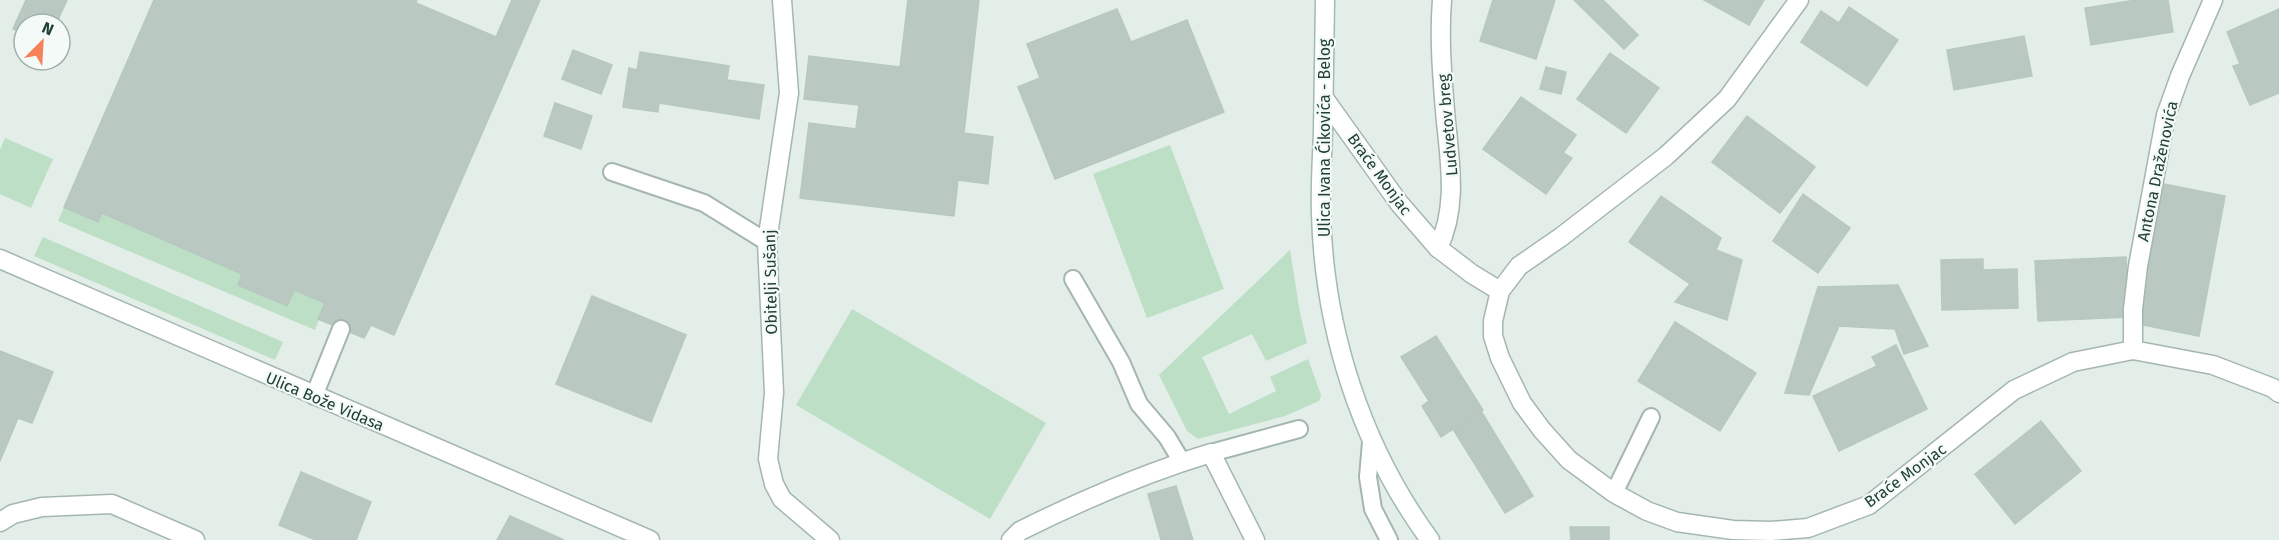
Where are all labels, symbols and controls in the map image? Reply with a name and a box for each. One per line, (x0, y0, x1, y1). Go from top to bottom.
north arrow (12, 12, 72, 72)
text: N (39, 18, 57, 40)
street label: Ulica Ivana Ćikovića - Belog (1314, 38, 1334, 237)
street label: Ludvetov breg (1434, 72, 1461, 177)
street label: Antona Draženovića (2133, 99, 2182, 243)
street label: Braće Monjac (1344, 130, 1416, 219)
street label: Obitelji Sušanj (760, 229, 781, 335)
street label: Ulica Bože Vidasa (263, 368, 387, 435)
street label: Braće Monjac (1861, 439, 1950, 511)

